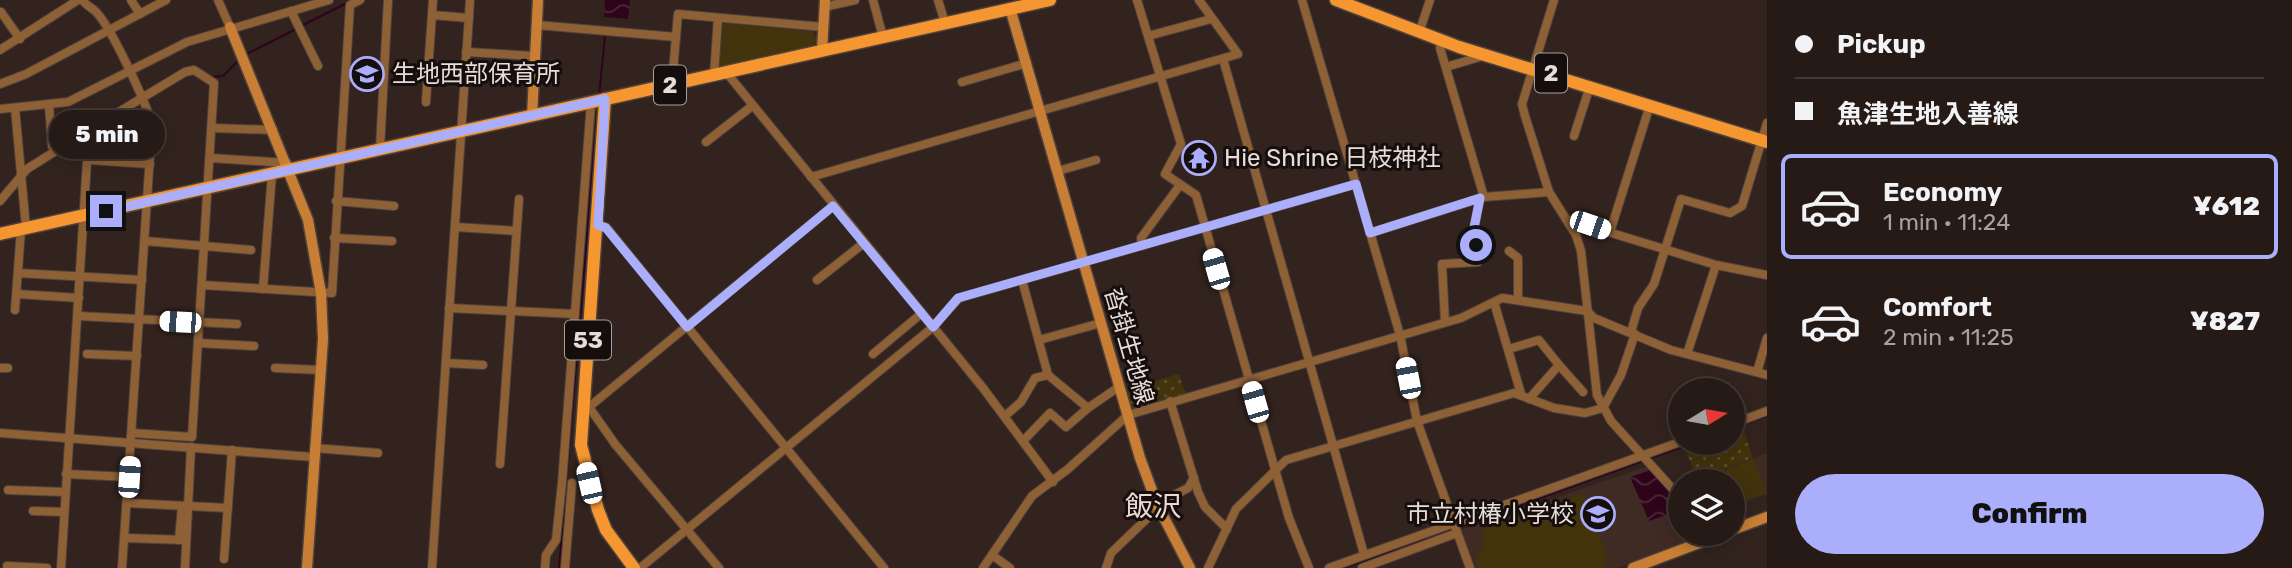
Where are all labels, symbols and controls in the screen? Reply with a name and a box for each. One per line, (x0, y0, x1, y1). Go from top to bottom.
text: Pickup (1837, 29, 1926, 60)
road number: 2 (1535, 54, 1567, 92)
school or university icon: 生地西部保育所 (348, 55, 386, 93)
place label: 生地西部保育所 (392, 60, 560, 88)
road number: 2 (654, 66, 686, 104)
text: 魚津生地入善線 (1837, 99, 2019, 130)
callout: 5 min (48, 110, 164, 158)
text: 5 min (75, 120, 139, 148)
temple icon: Hie Shrine 日枝神社 (1180, 139, 1218, 177)
place label: Hie Shrine 日枝神社 (1224, 144, 1441, 172)
icon: car (1799, 175, 1862, 238)
text: Economy (1883, 177, 2002, 208)
text: ¥612 (2193, 191, 2260, 222)
route end (90, 195, 122, 227)
car (1567, 208, 1614, 242)
text: 1 min · 11:24 (1883, 208, 2010, 236)
route start (1460, 229, 1492, 261)
car (1201, 246, 1232, 292)
street label: 沓掛生地線 (1099, 284, 1159, 408)
icon: car (1799, 290, 1862, 353)
text: Comfort (1883, 292, 1992, 323)
text: ¥827 (2190, 306, 2260, 337)
car (159, 310, 202, 334)
road number: 53 (565, 320, 611, 360)
text: 2 min · 11:25 (1883, 323, 2014, 351)
car (1394, 355, 1423, 401)
north arrow (1668, 378, 1745, 455)
map controls (1668, 378, 1745, 546)
car (1240, 379, 1271, 425)
car (118, 455, 141, 499)
car (575, 460, 604, 506)
button: layers (1668, 469, 1745, 546)
button: Confirm (1795, 474, 2264, 554)
district label: 飯沢 (1125, 490, 1181, 523)
school or university icon: 市立村椿小学校 (1579, 495, 1617, 533)
place label: 市立村椿小学校 (1406, 500, 1574, 528)

